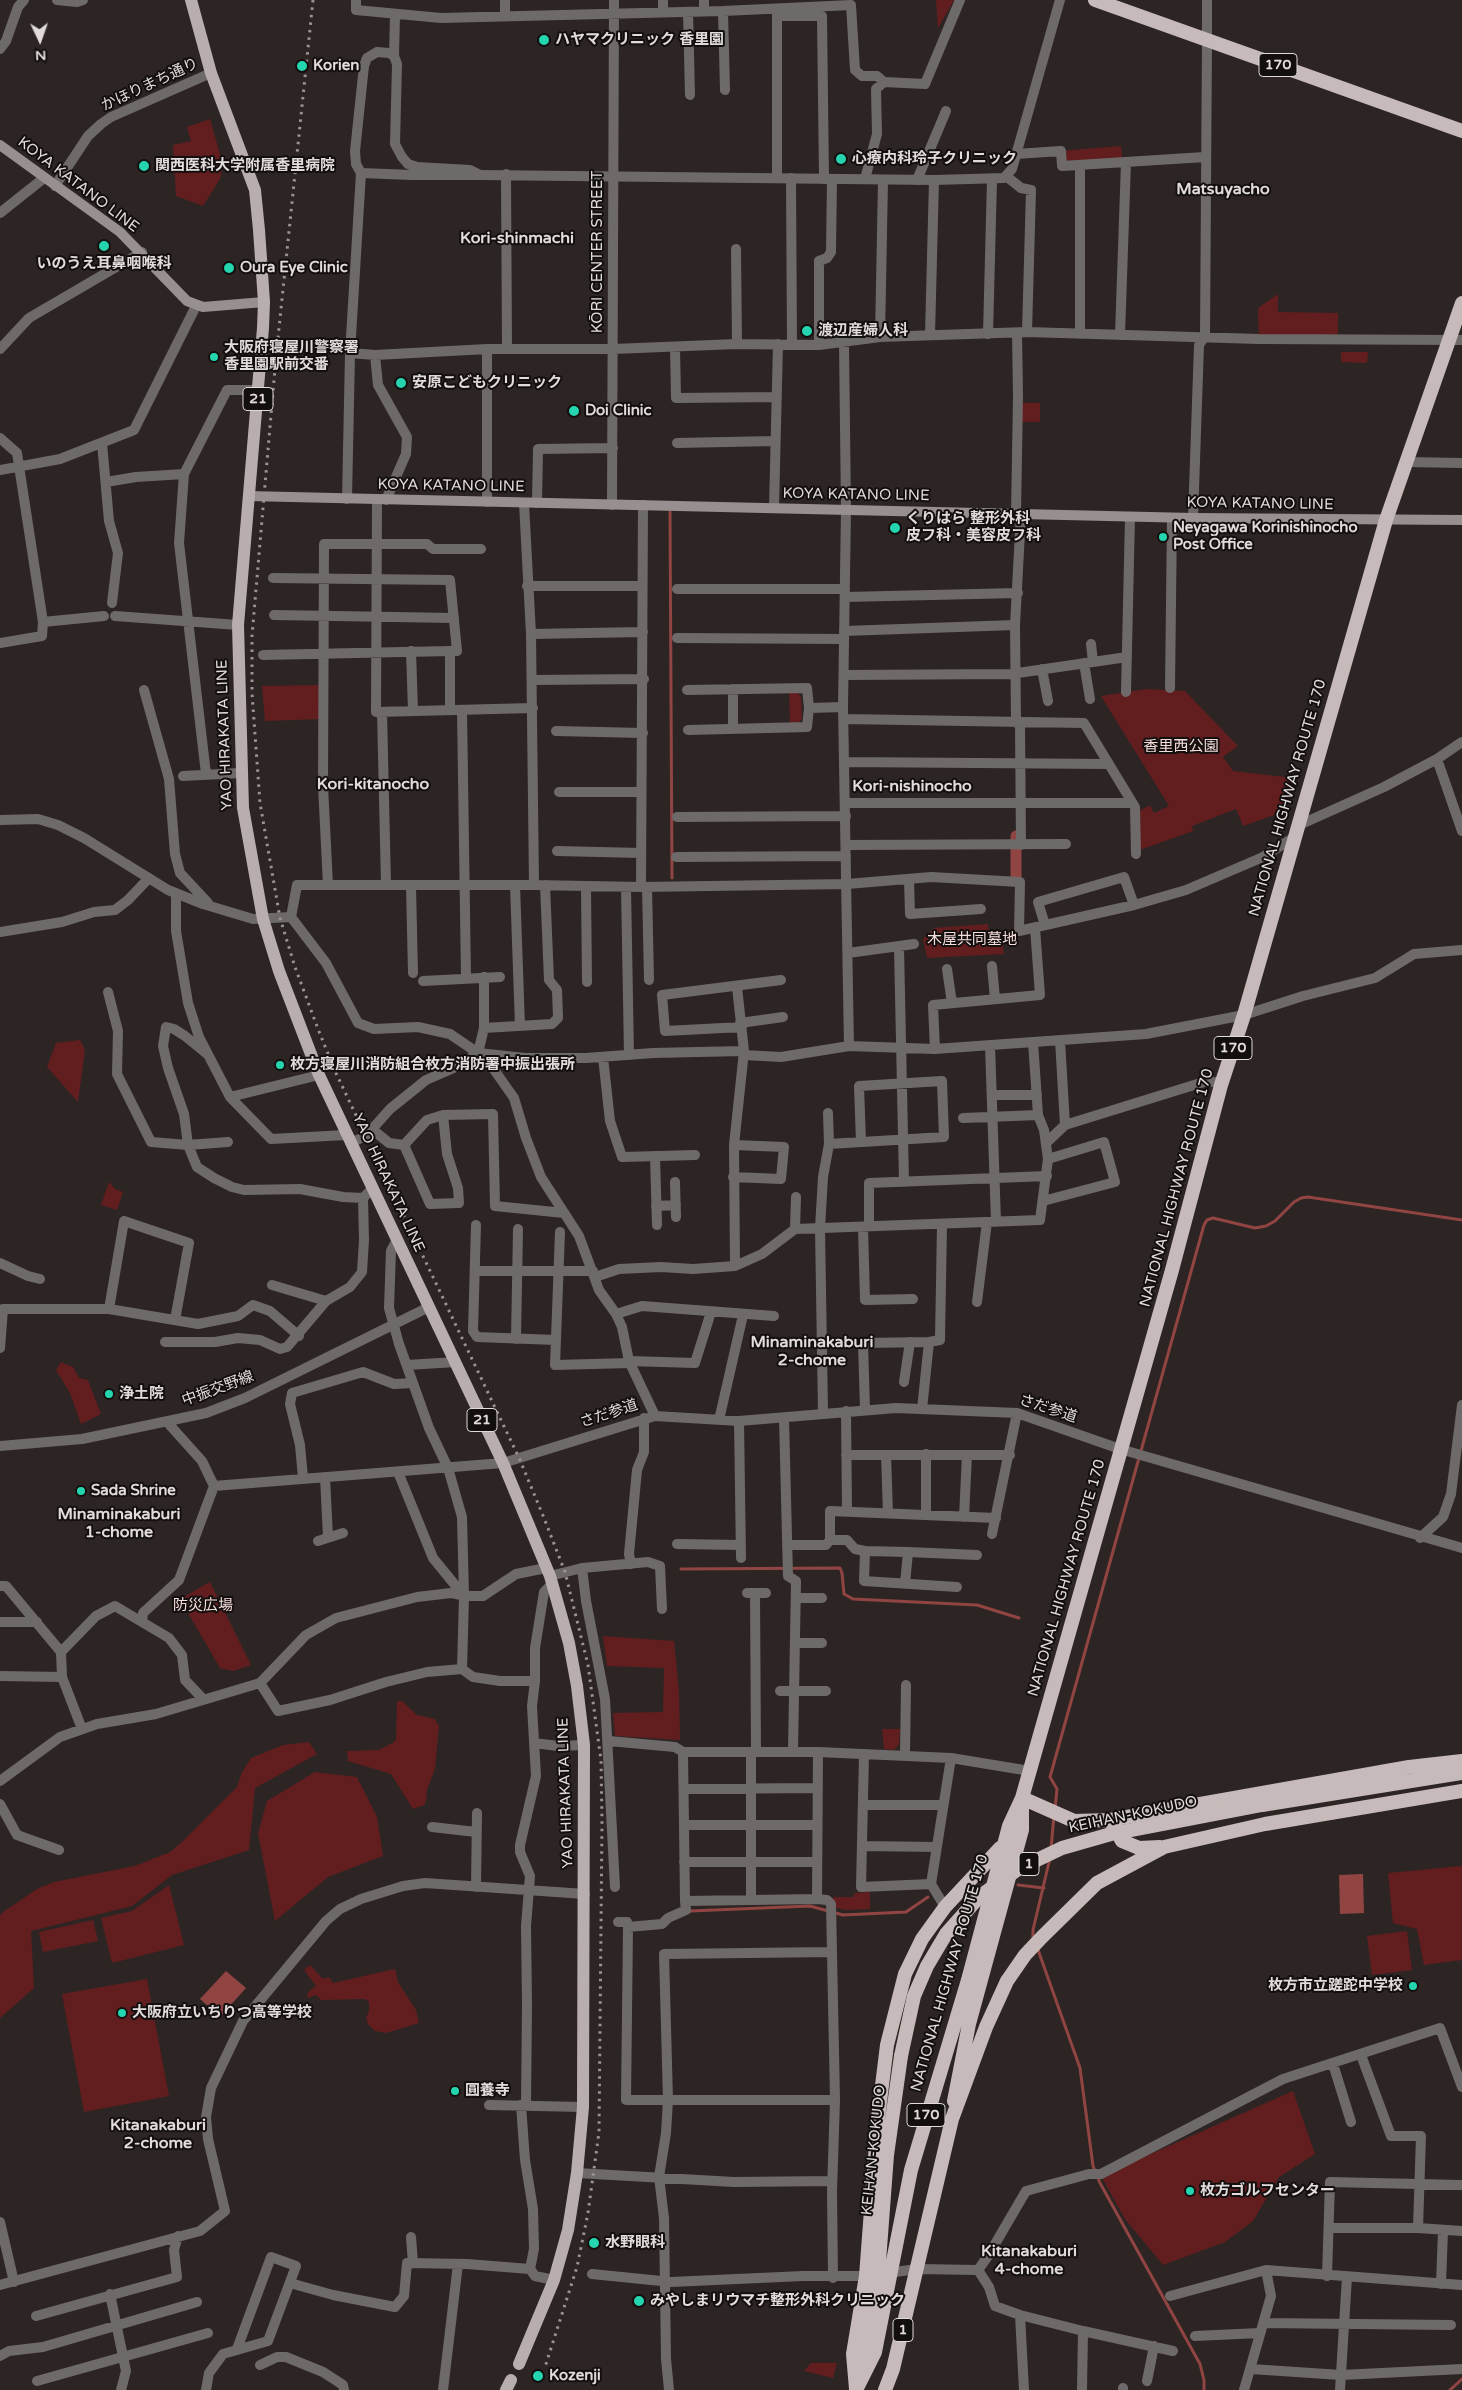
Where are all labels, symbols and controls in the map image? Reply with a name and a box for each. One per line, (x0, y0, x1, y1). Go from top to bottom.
north arrow (15, 15, 65, 65)
place label: ハヤマクリニック 香里園 (555, 31, 724, 49)
marker: ハヤマクリニック 香里園 (537, 33, 551, 47)
text: N (35, 47, 47, 64)
road number: 170 (1259, 54, 1297, 76)
street label: かほりまち通り (99, 55, 201, 115)
place label: Korien (313, 57, 359, 75)
marker: Korien (295, 59, 309, 73)
street label: KOYA KATANO LINE (14, 134, 142, 236)
place label: 心療内科玲子クリニック (852, 150, 1017, 168)
marker: 心療内科玲子クリニック (834, 152, 848, 166)
place label: 関西医科大学附属香里病院 (155, 157, 335, 175)
marker: 関西医科大学附属香里病院 (137, 159, 151, 173)
street label: KŌRI CENTER STREET (589, 171, 607, 333)
district label: Matsuyacho (1176, 180, 1270, 200)
district label: Kori-shinmachi (460, 229, 574, 249)
marker: いのうえ耳鼻咽喉科 (97, 239, 111, 253)
place label: いのうえ耳鼻咽喉科 (37, 255, 171, 273)
place label: Oura Eye Clinic (240, 259, 348, 277)
marker: Oura Eye Clinic (222, 261, 236, 275)
place label: 渡辺産婦人科 (818, 322, 908, 340)
marker: 渡辺産婦人科 (800, 324, 814, 338)
place label: 大阪府寝屋川警察署 香里園駅前交番 (224, 339, 359, 374)
marker: 大阪府寝屋川警察署 香里園駅前交番 (208, 351, 220, 363)
place label: 安原こどもクリニック (412, 374, 562, 392)
marker: 安原こどもクリニック (394, 376, 408, 390)
road number: 21 (243, 388, 273, 410)
place label: Doi Clinic (585, 402, 651, 420)
marker: Doi Clinic (567, 404, 581, 418)
street label: KOYA KATANO LINE (377, 476, 525, 496)
street label: KOYA KATANO LINE (782, 485, 930, 505)
street label: KOYA KATANO LINE (1186, 494, 1334, 514)
place label: くりはら 整形外科 皮フ科・美容皮フ科 (906, 510, 1041, 545)
place label: Neyagawa Korinishinocho Post Office (1173, 519, 1358, 554)
marker: くりはら 整形外科 皮フ科・美容皮フ科 (888, 521, 902, 535)
marker: Neyagawa Korinishinocho Post Office (1157, 531, 1169, 543)
street label: YAO HIRAKATA LINE (213, 659, 237, 811)
street label: NATIONAL HIGHWAY ROUTE 170 (1245, 677, 1331, 919)
park label: 香里西公園 (1144, 738, 1218, 756)
district label: Kori-kitanocho (317, 775, 429, 795)
district label: Kori-nishinocho (852, 777, 972, 797)
park label: 木屋共同墓地 (927, 931, 1017, 949)
road number: 170 (1214, 1036, 1252, 1060)
place label: 枚方寝屋川消防組合枚方消防署中振出張所 (290, 1056, 575, 1074)
marker: 枚方寝屋川消防組合枚方消防署中振出張所 (274, 1059, 286, 1071)
street label: NATIONAL HIGHWAY ROUTE 170 (1136, 1067, 1218, 1309)
street label: YAO HIRAKATA LINE (348, 1111, 428, 1255)
district label: Minaminakaburi 2-chome (751, 1333, 873, 1371)
street label: 中振交野線 (180, 1368, 256, 1410)
place label: 浄土院 (119, 1385, 164, 1403)
marker: 浄土院 (103, 1388, 115, 1400)
street label: さだ参道 (1017, 1391, 1079, 1427)
street label: さだ参道 (578, 1396, 640, 1432)
road number: 21 (467, 1408, 497, 1432)
street label: NATIONAL HIGHWAY ROUTE 170 (1024, 1457, 1110, 1699)
place label: Sada Shrine (91, 1482, 176, 1500)
marker: Sada Shrine (75, 1485, 87, 1497)
district label: Minaminakaburi 1-chome (58, 1505, 180, 1543)
park label: 防災広場 (173, 1597, 233, 1615)
street label: YAO HIRAKATA LINE (554, 1717, 578, 1869)
street label: KEIHAN-KOKUDO (1067, 1793, 1199, 1837)
street label: NATIONAL HIGHWAY ROUTE 170 (907, 1852, 993, 2094)
road number: 1 (1019, 1852, 1039, 1876)
place label: 枚方市立蹉跎中学校 (1268, 1977, 1403, 1995)
marker: 枚方市立蹉跎中学校 (1407, 1980, 1419, 1992)
place label: 大阪府立いちりつ高等学校 (132, 2004, 312, 2022)
marker: 大阪府立いちりつ高等学校 (116, 2007, 128, 2019)
place label: 圓養寺 (465, 2082, 510, 2100)
street label: KEIHAN-KOKUDO (858, 2084, 890, 2216)
marker: 圓養寺 (449, 2085, 461, 2097)
road number: 170 (907, 2104, 945, 2126)
district label: Kitanakaburi 2-chome (110, 2116, 206, 2154)
place label: 枚方ゴルフセンター (1200, 2182, 1335, 2200)
marker: 枚方ゴルフセンター (1184, 2185, 1196, 2197)
place label: 水野眼科 (605, 2234, 665, 2252)
marker: 水野眼科 (587, 2236, 601, 2250)
district label: Kitanakaburi 4-chome (981, 2242, 1077, 2280)
place label: みやしまリウマチ整形外科クリニック (650, 2292, 905, 2310)
marker: みやしまリウマチ整形外科クリニック (632, 2294, 646, 2308)
road number: 1 (893, 2318, 913, 2342)
place label: Kozenji (549, 2367, 601, 2385)
marker: Kozenji (531, 2369, 545, 2383)

